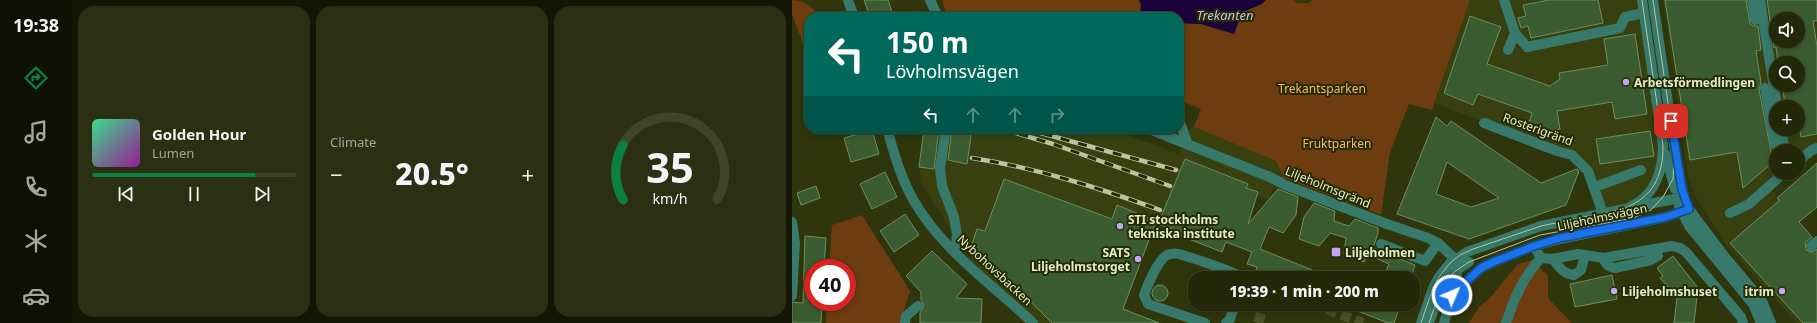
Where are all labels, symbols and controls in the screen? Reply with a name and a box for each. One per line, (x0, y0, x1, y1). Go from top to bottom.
water label: Trekanten (1197, 6, 1253, 24)
map controls (1769, 12, 1805, 180)
button: sound (1769, 12, 1805, 48)
text: 19:38 (13, 13, 59, 37)
text: 150 m (886, 23, 969, 61)
icon: left (820, 28, 872, 80)
button: search (1769, 56, 1805, 92)
text: Lövholmsvägen (886, 59, 1019, 83)
icon: directions (22, 64, 50, 92)
place label: Arbetsförmedlingen (1634, 74, 1755, 91)
marker: Arbetsförmedlingen (1621, 77, 1631, 87)
park label: Trekantsparken (1278, 80, 1366, 97)
button: + (1769, 100, 1805, 136)
icon: left (920, 104, 942, 126)
icon: ahead (962, 104, 984, 126)
icon: ahead (1004, 104, 1026, 126)
icon: right (1046, 104, 1068, 126)
pin (1654, 104, 1688, 138)
street label: Rosterigränd (1501, 108, 1575, 150)
icon: arrive (1660, 110, 1682, 132)
icon: music (22, 118, 50, 146)
text: Golden Hour (152, 124, 246, 144)
text: Climate (330, 133, 376, 151)
park label: Fruktparken (1302, 135, 1372, 152)
text: 35 (646, 138, 694, 194)
text: Lumen (152, 144, 194, 162)
button: − (1769, 144, 1805, 180)
text: 20.5° (395, 153, 469, 194)
text: − (330, 159, 343, 189)
text: + (521, 159, 534, 189)
street label: Liljeholmsgränd (1283, 162, 1373, 212)
icon: phone (22, 173, 50, 201)
icon: previous (115, 183, 137, 205)
icon: pause (183, 183, 205, 205)
icon: next (251, 183, 273, 205)
text: km/h (652, 188, 688, 207)
street label: Liljeholmsvägen (1555, 199, 1649, 235)
place label: STI stockholms tekniska institute (1128, 211, 1235, 242)
marker: STI stockholms tekniska institute (1115, 221, 1125, 231)
icon: climate (22, 227, 50, 255)
street label: Nybohovsbacken (954, 231, 1036, 309)
place label: SATS Liljeholmstorget (1031, 244, 1130, 275)
place label: Liljeholmen (1345, 244, 1415, 261)
marker: Liljeholmen (1330, 246, 1342, 258)
marker: SATS Liljeholmstorget (1133, 254, 1143, 264)
speed limit sign: 40 (804, 259, 856, 311)
position arrow (1431, 274, 1473, 316)
text: 19:39 · 1 min · 200 m (1229, 281, 1379, 301)
icon: car (22, 282, 50, 310)
place label: Liljeholmshuset (1622, 283, 1717, 300)
place label: itrim (1745, 283, 1774, 300)
marker: Liljeholmshuset (1609, 286, 1619, 296)
marker: itrim (1777, 286, 1787, 296)

